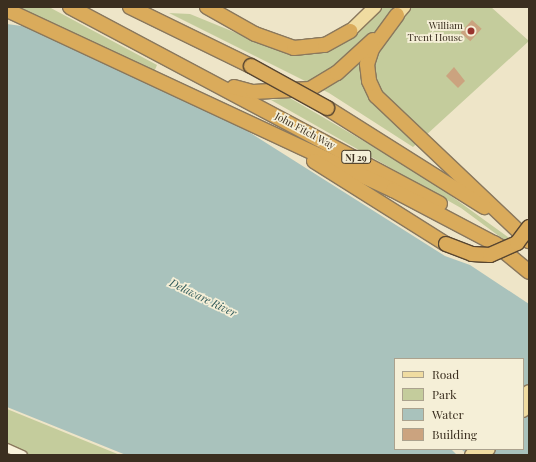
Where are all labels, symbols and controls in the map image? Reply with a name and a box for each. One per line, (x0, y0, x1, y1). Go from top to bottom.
place label: William Trent House (407, 19, 463, 42)
marker: William Trent House (466, 26, 476, 36)
street label: John Fitch Way (273, 110, 337, 152)
road number: NJ 29 (341, 150, 371, 164)
water label: Delaware River (167, 276, 239, 320)
legend (394, 358, 524, 450)
text: Road (432, 366, 459, 382)
text: Park (432, 386, 457, 402)
text: Water (432, 406, 464, 422)
text: Building (432, 426, 477, 442)

